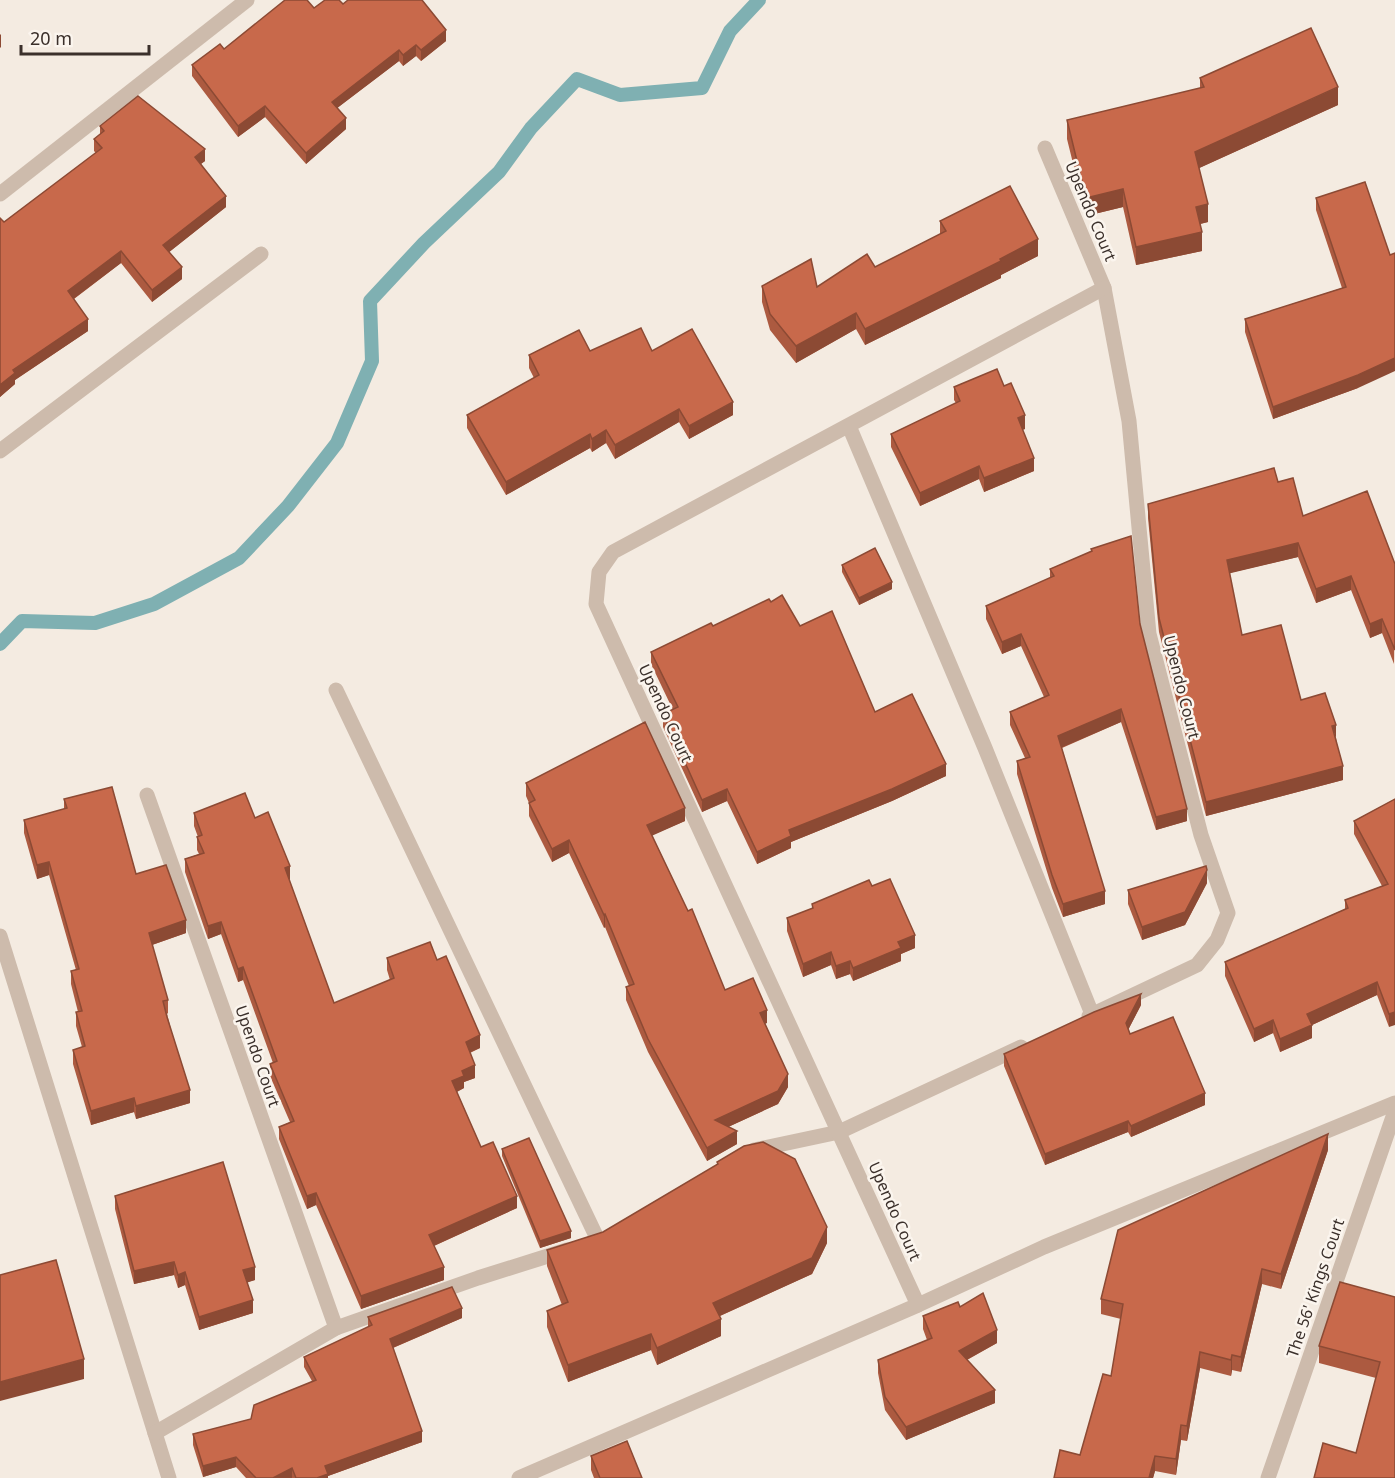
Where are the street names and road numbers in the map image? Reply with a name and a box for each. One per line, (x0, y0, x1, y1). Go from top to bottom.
street label: Upendo Court (1060, 158, 1122, 264)
street label: Upendo Court (1158, 633, 1206, 741)
street label: Upendo Court (634, 660, 699, 766)
street label: Upendo Court (230, 1002, 286, 1110)
street label: Upendo Court (863, 1158, 927, 1264)
street label: The 56' Kings Court (1281, 1215, 1349, 1360)

